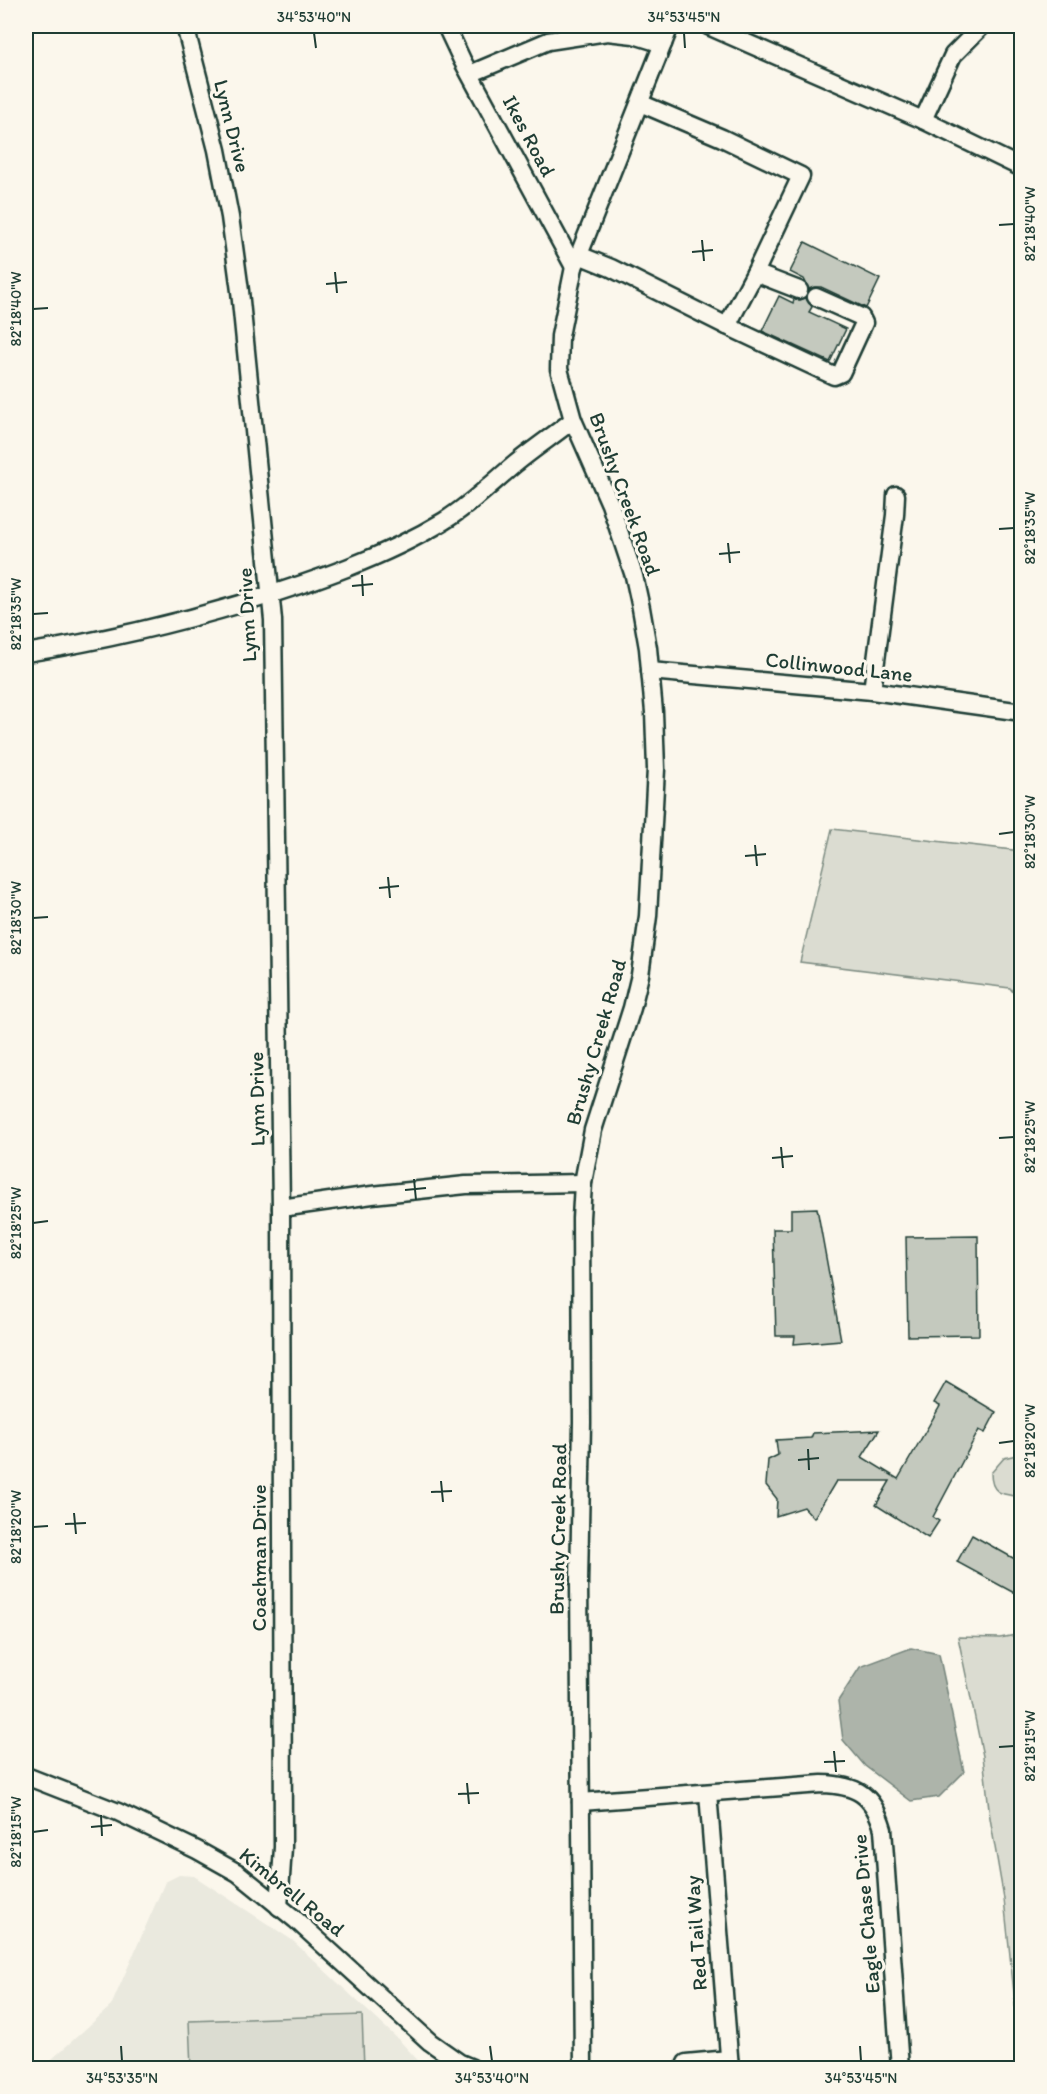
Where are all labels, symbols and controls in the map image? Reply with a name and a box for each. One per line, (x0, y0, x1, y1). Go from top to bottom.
text: 34°53'40"N (277, 8, 351, 26)
text: 34°53'45"N (648, 8, 720, 26)
street label: Lynn Drive (209, 77, 256, 175)
street label: Ikes Road (498, 91, 561, 181)
text: 82°18'40"W (1021, 186, 1039, 262)
text: 82°18'40"W (7, 271, 25, 347)
street label: Brushy Creek Road (584, 409, 667, 579)
text: 82°18'35"W (1021, 491, 1039, 564)
street label: Lynn Drive (232, 567, 261, 663)
text: 82°18'35"W (7, 577, 25, 650)
street label: Collinwood Lane (764, 646, 914, 687)
text: 82°18'30"W (1021, 795, 1039, 869)
text: 82°18'30"W (7, 881, 25, 955)
street label: Brushy Creek Road (560, 955, 631, 1128)
street label: Lynn Drive (243, 1051, 270, 1147)
text: 82°18'25"W (1021, 1101, 1039, 1173)
text: 82°18'25"W (7, 1187, 25, 1259)
text: 82°18'20"W (1021, 1404, 1039, 1478)
street label: Brushy Creek Road (544, 1442, 572, 1615)
street label: Coachman Drive (246, 1484, 271, 1632)
text: 82°18'20"W (7, 1490, 25, 1564)
text: 82°18'15"W (1021, 1710, 1039, 1782)
text: 82°18'15"W (7, 1796, 25, 1868)
street label: Eagle Chase Drive (846, 1833, 885, 1995)
street label: Kimbrell Road (235, 1842, 350, 1942)
street label: Red Tail Way (679, 1874, 712, 1992)
text: 34°53'35"N (86, 2069, 158, 2087)
text: 34°53'40"N (455, 2069, 529, 2087)
text: 34°53'45"N (825, 2069, 897, 2087)

